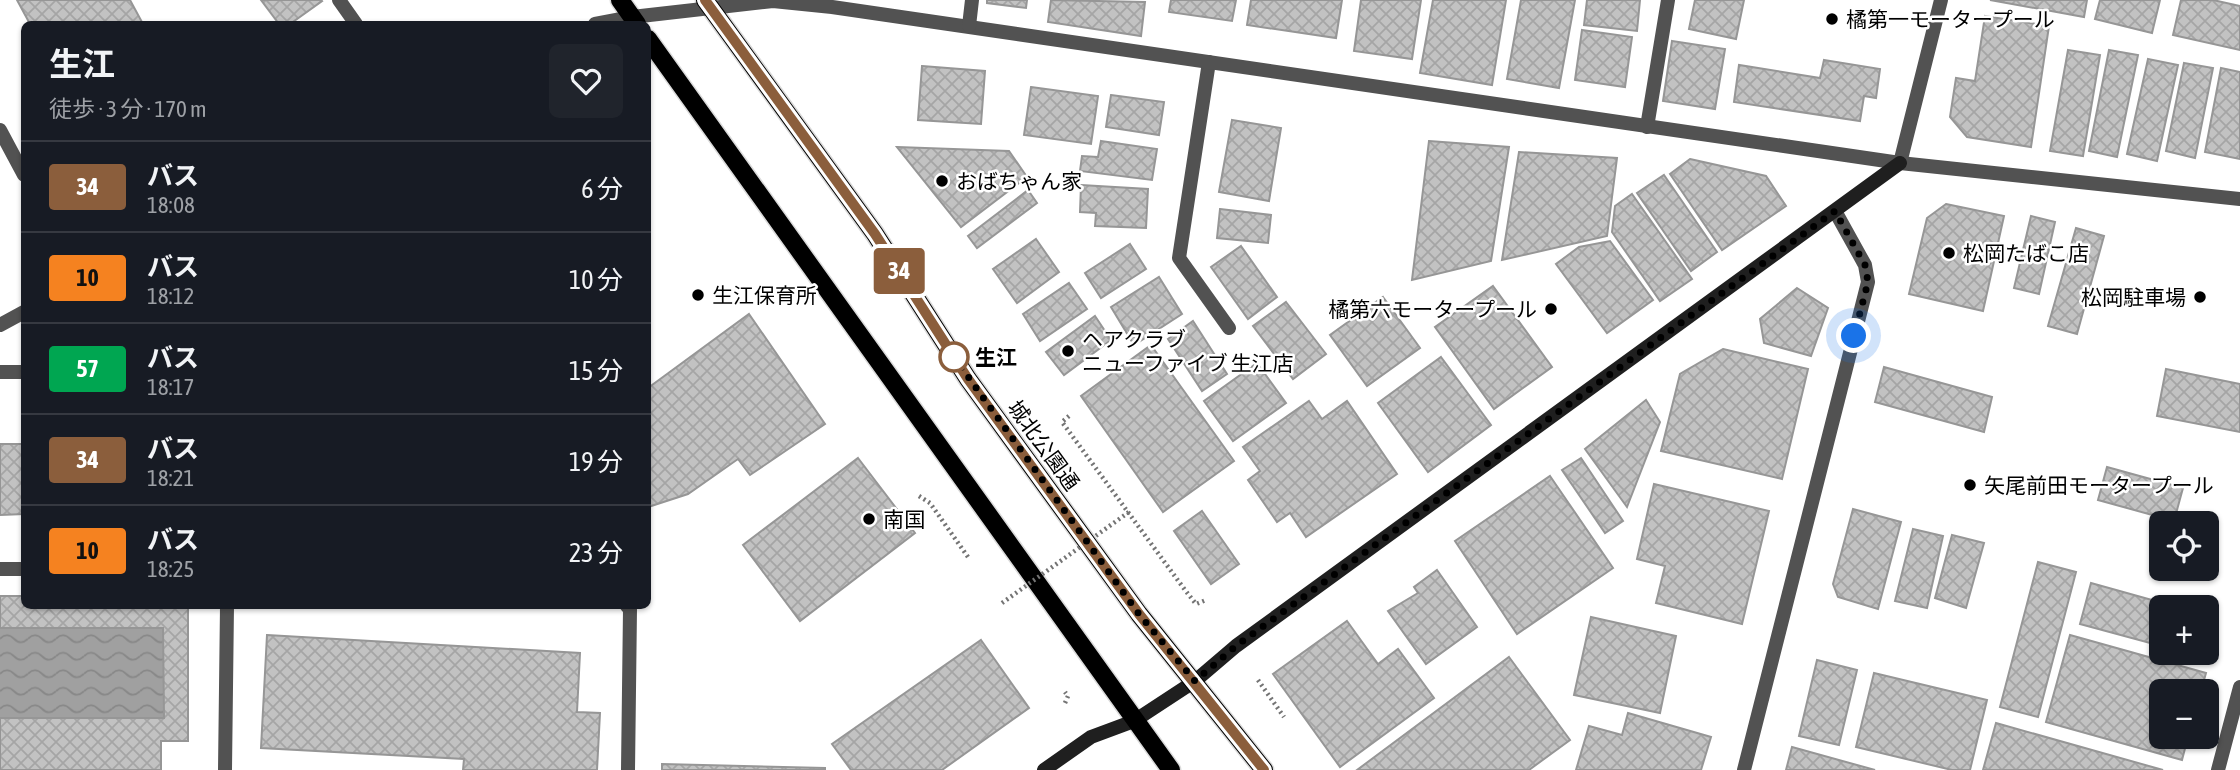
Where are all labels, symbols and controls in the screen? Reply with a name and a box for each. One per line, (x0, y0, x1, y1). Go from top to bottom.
place label: 橘第一モータープール (1846, 7, 2055, 31)
marker: 橘第一モータープール (1824, 11, 1840, 27)
button: heart (549, 44, 623, 118)
text: 生江 (49, 45, 115, 83)
text: 徒歩 · 3 分 · 170 m (49, 96, 207, 122)
text: バス (147, 161, 199, 191)
place label: おばちゃん家 (956, 169, 1082, 193)
text: 34 (76, 173, 99, 200)
marker: おばちゃん家 (934, 173, 950, 189)
text: 6 分 (581, 174, 623, 204)
text: 18:08 (147, 192, 195, 218)
place label: 松岡たばこ店 (1963, 241, 2089, 265)
marker: 松岡たばこ店 (1941, 245, 1957, 261)
line badge: 34 (867, 248, 930, 294)
text: バス (147, 252, 199, 282)
text: 34 (888, 257, 910, 284)
text: 10 (76, 264, 99, 291)
text: 10 分 (569, 265, 623, 295)
text: 18:12 (147, 283, 194, 309)
place label: 生江保育所 (712, 283, 817, 307)
place label: 松岡駐車場 (2081, 285, 2186, 309)
marker: 生江保育所 (690, 287, 706, 303)
marker: 松岡駐車場 (2192, 289, 2208, 305)
place label: 橘第六モータープール (1328, 297, 1537, 321)
marker: 橘第六モータープール (1543, 301, 1559, 317)
your location (1836, 318, 1871, 353)
place label: ヘアクラブ ニューファイブ 生江店 (1082, 327, 1294, 375)
marker: 生江 (939, 342, 969, 372)
text: バス (147, 343, 199, 373)
marker: ヘアクラブ ニューファイブ 生江店 (1060, 343, 1076, 359)
place label: 生江 (975, 345, 1017, 369)
text: 57 (76, 355, 99, 382)
text: 15 分 (569, 356, 623, 386)
text: 18:17 (147, 374, 194, 400)
street label: 城北公園通 (1003, 395, 1085, 495)
text: バス (147, 434, 199, 464)
text: 34 (76, 446, 99, 473)
text: 19 分 (569, 447, 623, 477)
text: 18:21 (147, 465, 194, 491)
place label: 矢尾前田モータープール (1984, 473, 2214, 497)
marker: 矢尾前田モータープール (1962, 477, 1978, 493)
place label: 南国 (883, 507, 925, 531)
marker: 南国 (861, 511, 877, 527)
map controls (2149, 511, 2219, 749)
button: locate (2149, 511, 2219, 581)
text: バス (147, 525, 199, 555)
text: 10 (76, 537, 99, 564)
text: 23 分 (569, 538, 623, 568)
text: 18:25 (147, 556, 194, 582)
button: + (2149, 595, 2219, 665)
button: − (2149, 679, 2219, 749)

